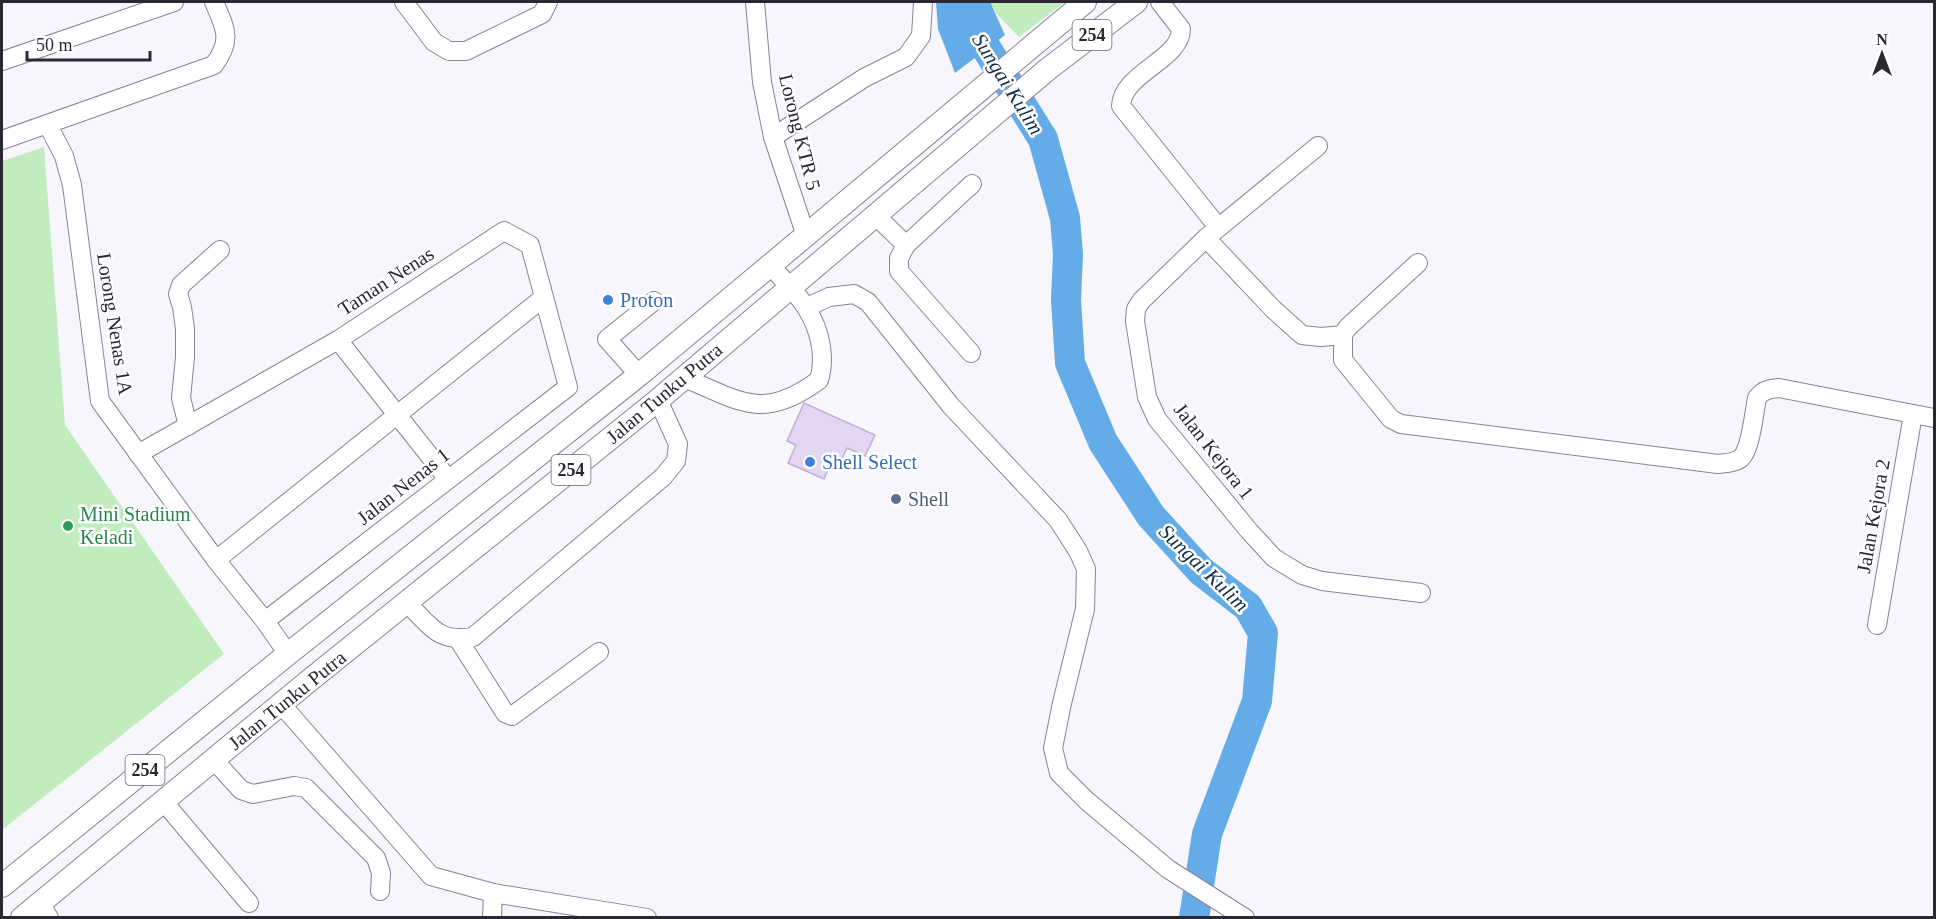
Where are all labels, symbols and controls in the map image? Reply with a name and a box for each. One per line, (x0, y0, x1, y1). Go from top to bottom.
road number: 254 (1072, 20, 1112, 50)
scale bar (27, 24, 150, 62)
north arrow (1852, 24, 1912, 84)
water label: Sungai Kulim (967, 29, 1049, 139)
text: N (1876, 31, 1888, 48)
text: 50 m (36, 35, 73, 55)
street label: Lorong KTR 5 (774, 72, 825, 193)
street label: Taman Nenas (334, 242, 438, 320)
street label: Lorong Nenas 1A (92, 252, 137, 397)
place label: Proton (620, 289, 673, 311)
marker: Proton (601, 293, 615, 307)
street label: Jalan Tunku Putra (602, 338, 726, 448)
street label: Jalan Kejora 1 (1169, 399, 1258, 504)
street label: Jalan Nenas 1 (352, 443, 454, 529)
place label: Shell Select (822, 451, 917, 473)
road number: 254 (552, 455, 590, 485)
marker: Shell Select (803, 455, 817, 469)
street label: Jalan Kejora 2 (1852, 457, 1895, 575)
place label: Shell (908, 488, 950, 510)
marker: Shell (889, 492, 903, 506)
place label: Mini Stadium Keladi (80, 503, 191, 548)
marker: Mini Stadium Keladi (61, 519, 75, 533)
water label: Sungai Kulim (1154, 519, 1254, 617)
street label: Jalan Tunku Putra (224, 646, 350, 754)
road number: 254 (126, 755, 164, 785)

